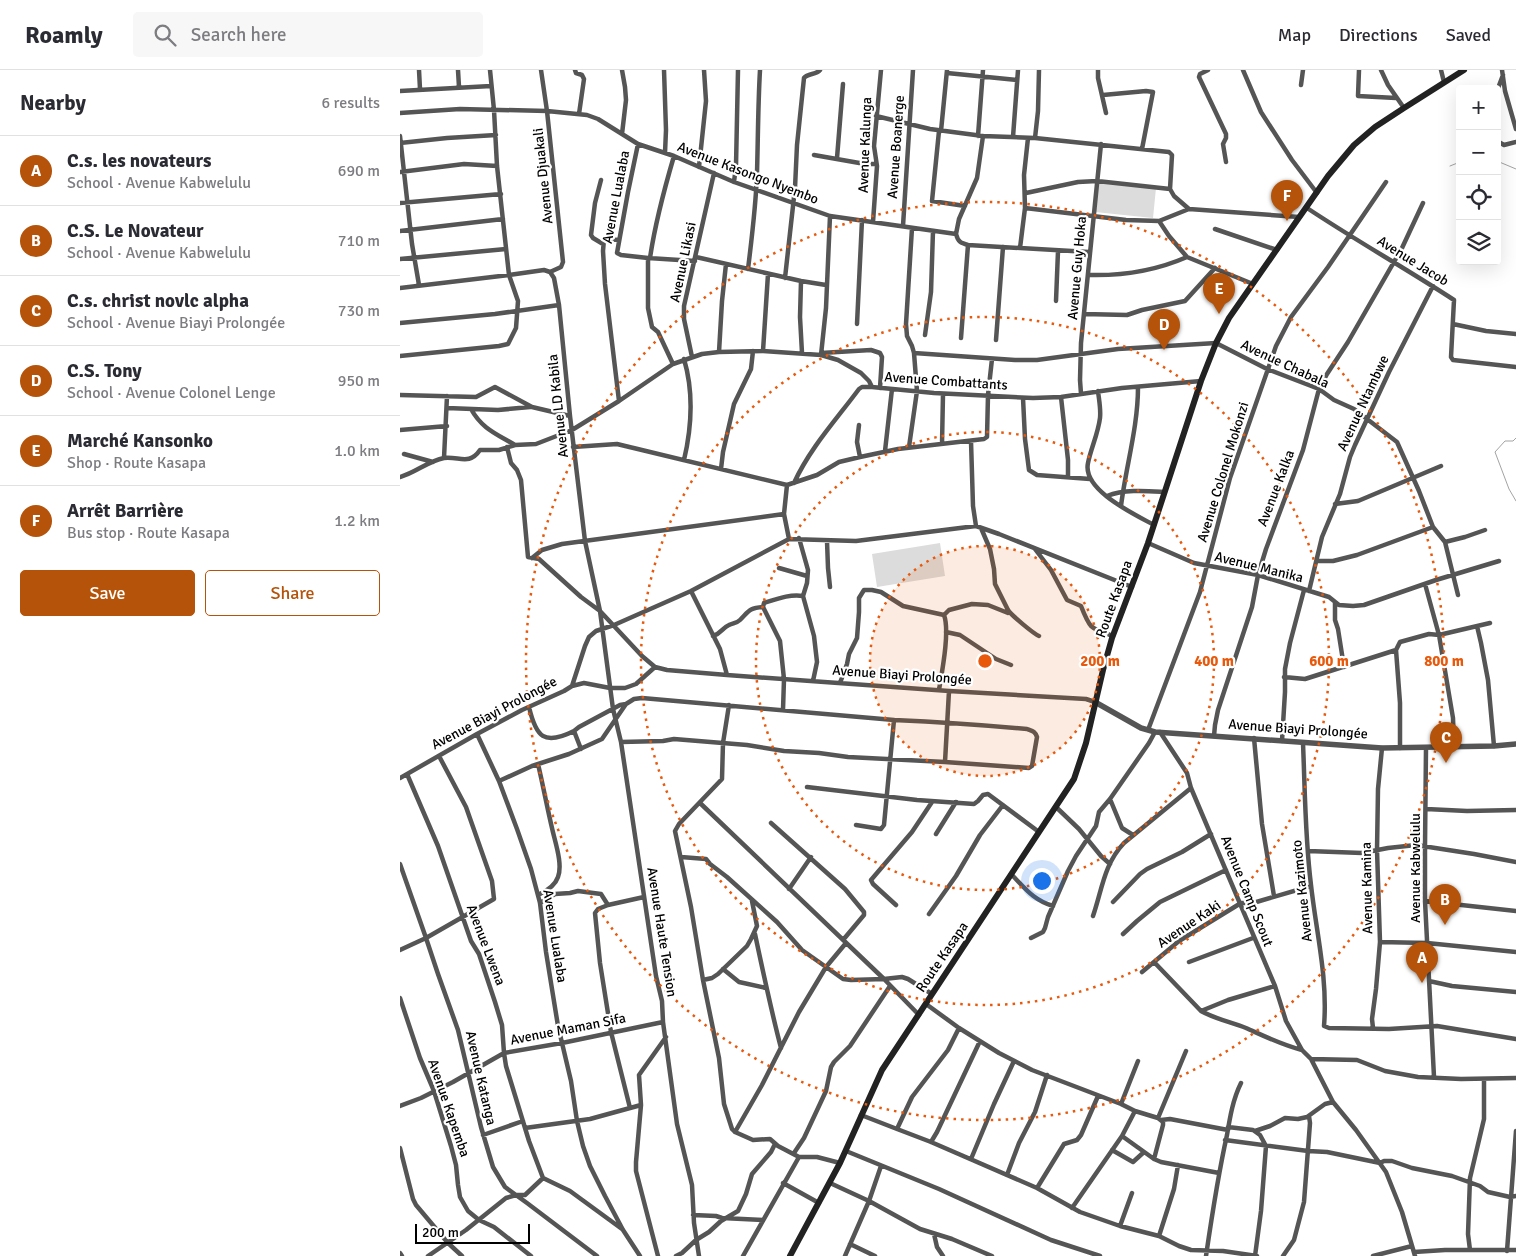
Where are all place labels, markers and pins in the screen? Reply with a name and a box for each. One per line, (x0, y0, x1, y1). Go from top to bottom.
pin: F (1271, 180, 1303, 221)
pin: E (1203, 273, 1235, 314)
pin: D (1148, 309, 1180, 350)
centre of rings (976, 652, 994, 670)
pin: C (1430, 722, 1462, 763)
pin: B (1429, 884, 1461, 925)
pin: A (1406, 942, 1438, 983)

